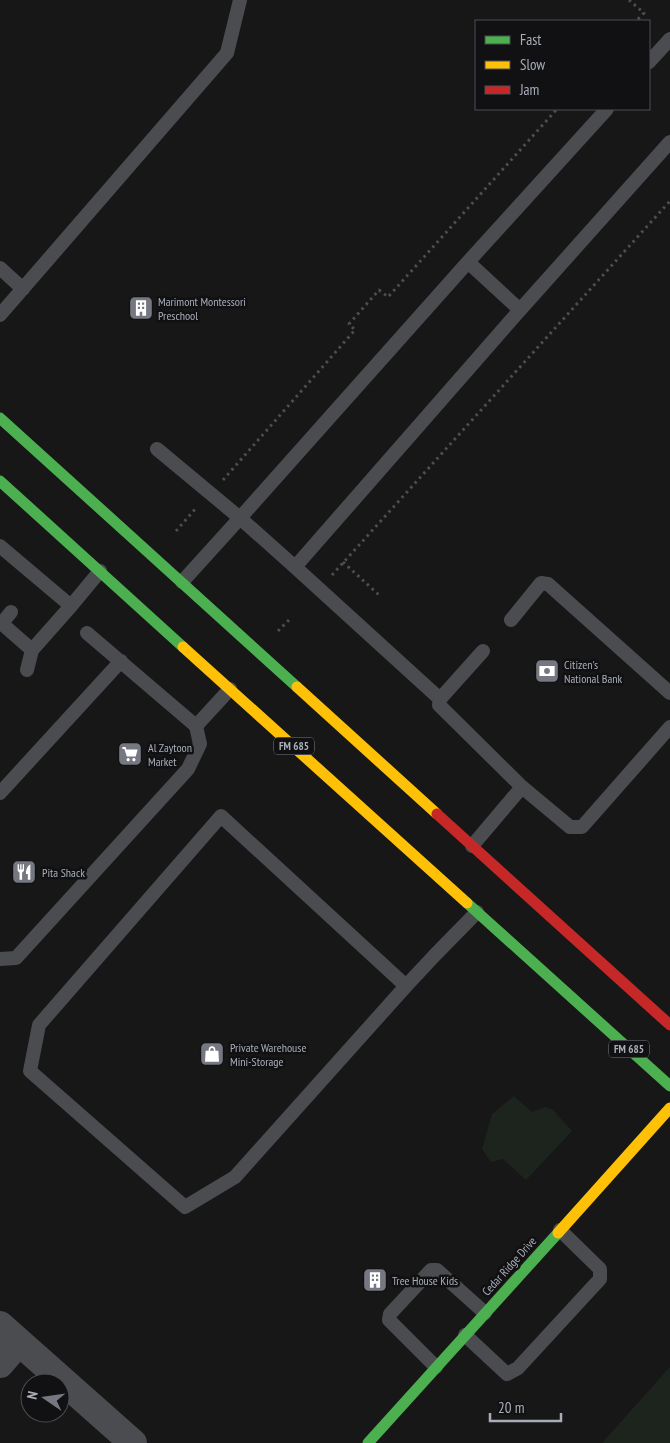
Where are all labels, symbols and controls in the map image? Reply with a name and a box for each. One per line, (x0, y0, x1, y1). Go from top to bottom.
legend (475, 20, 650, 110)
text: Fast (520, 30, 541, 49)
text: Slow (520, 55, 545, 74)
text: Jam (519, 80, 539, 99)
place label: Marimont Montessori Preschool (158, 294, 246, 323)
building icon: Marimont Montessori Preschool (128, 295, 154, 321)
place label: Citizen's National Bank (564, 657, 622, 686)
bank icon: Citizen's National Bank (534, 658, 560, 684)
road number: FM 685 (274, 738, 314, 754)
place label: Al Zaytoon Market (148, 740, 192, 769)
supermarket icon: Al Zaytoon Market (117, 741, 143, 767)
restaurant icon: Pita Shack (11, 859, 37, 885)
place label: Pita Shack (42, 865, 85, 880)
place label: Private Warehouse Mini-Storage (230, 1040, 306, 1069)
road number: FM 685 (609, 1040, 649, 1058)
shop icon: Private Warehouse Mini-Storage (199, 1041, 225, 1067)
street label: Cedar Ridge Drive (479, 1233, 539, 1299)
building icon: Tree House Kids (362, 1267, 388, 1293)
place label: Tree House Kids (392, 1273, 458, 1288)
north arrow (20, 1373, 70, 1423)
text: N (23, 1389, 42, 1401)
scale bar (490, 1390, 561, 1422)
text: 20 m (498, 1398, 524, 1417)

